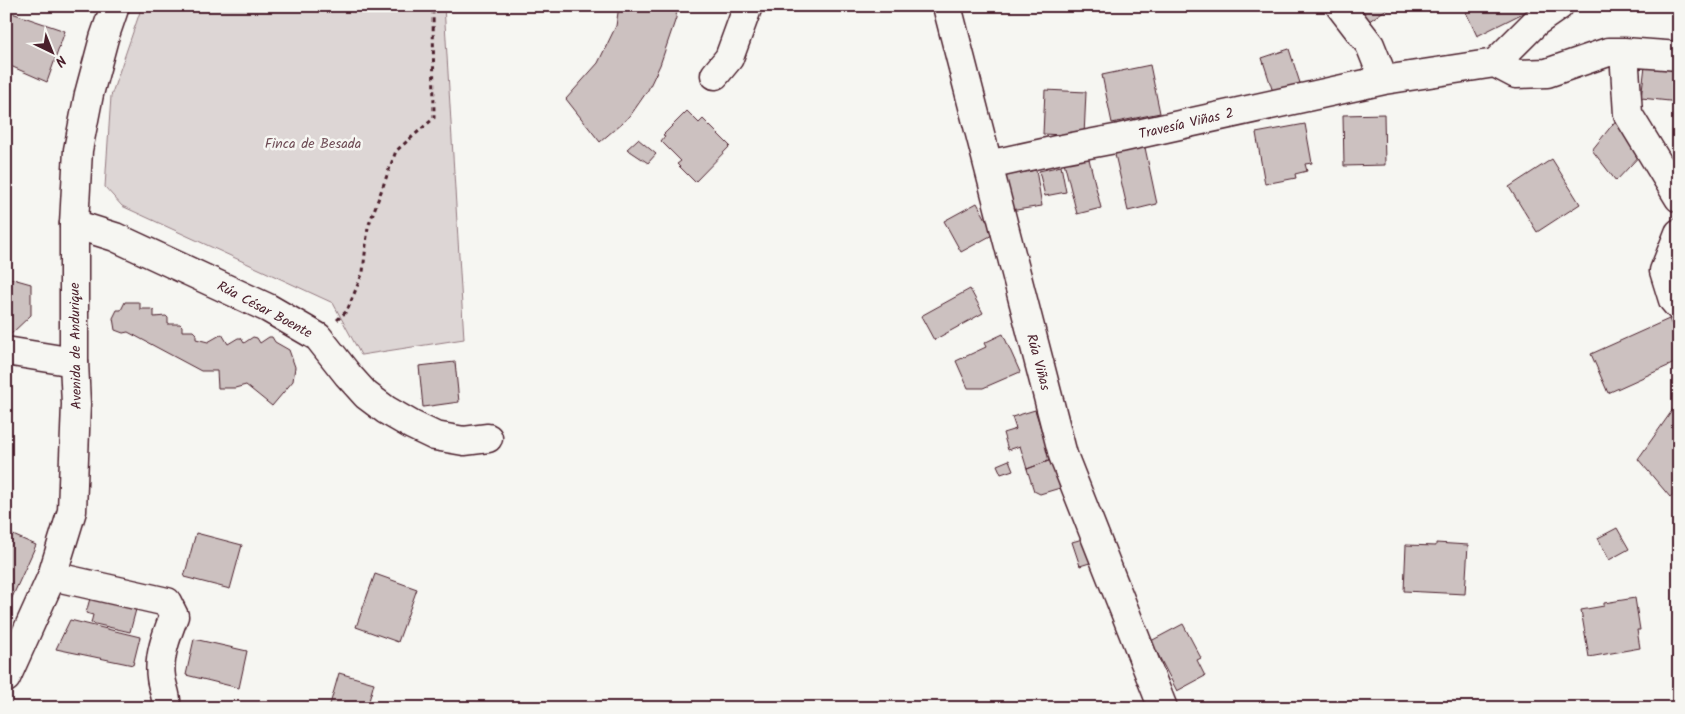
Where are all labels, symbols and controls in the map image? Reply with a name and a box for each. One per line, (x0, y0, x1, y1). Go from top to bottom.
north arrow (28, 28, 78, 78)
text: N (49, 50, 71, 72)
street label: Travesía Viñas 2 (1137, 102, 1236, 146)
park label: Finca de Besada (265, 133, 361, 155)
street label: Rúa César Boente (213, 275, 317, 345)
street label: Avenida de Andurique (64, 282, 88, 410)
street label: Rúa Viñas (1020, 331, 1056, 393)

